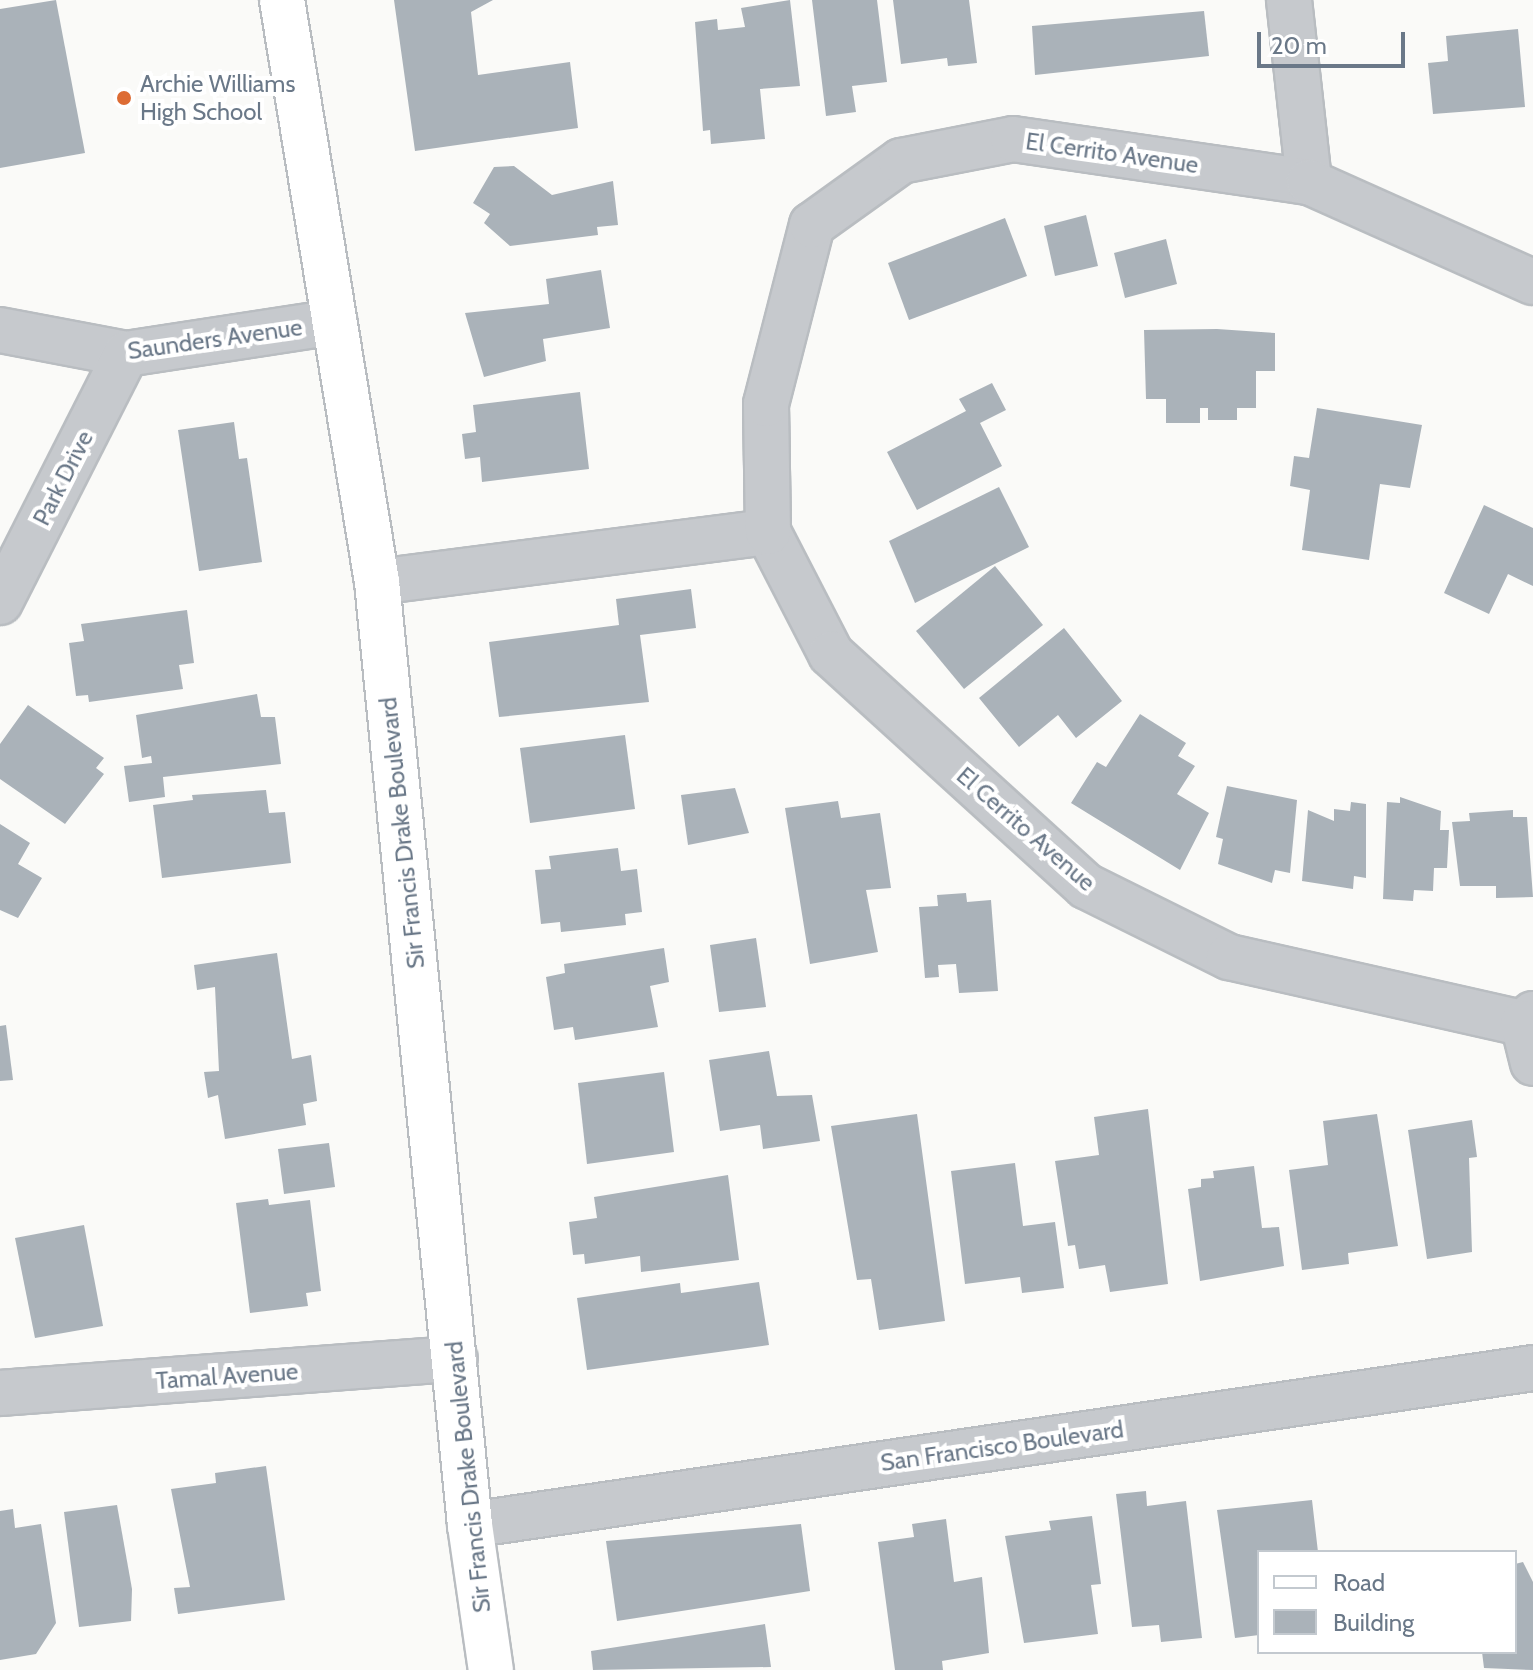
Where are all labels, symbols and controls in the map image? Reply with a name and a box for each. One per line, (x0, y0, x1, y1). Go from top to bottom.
scale bar (1261, 16, 1409, 66)
text: 20 m (1271, 31, 1327, 60)
place label: Archie Williams High School (140, 70, 295, 126)
marker: Archie Williams High School (115, 89, 133, 107)
street label: El Cerrito Avenue (1024, 127, 1200, 179)
street label: Saunders Avenue (126, 312, 304, 366)
street label: Park Drive (27, 426, 99, 530)
street label: Sir Francis Drake Boulevard (373, 696, 431, 970)
street label: El Cerrito Avenue (951, 761, 1101, 897)
street label: Sir Francis Drake Boulevard (439, 1340, 497, 1614)
street label: Tamal Avenue (155, 1357, 299, 1395)
street label: San Francisco Boulevard (879, 1415, 1125, 1477)
legend (1257, 1550, 1517, 1654)
text: Road (1333, 1568, 1385, 1597)
text: Building (1333, 1608, 1414, 1637)

